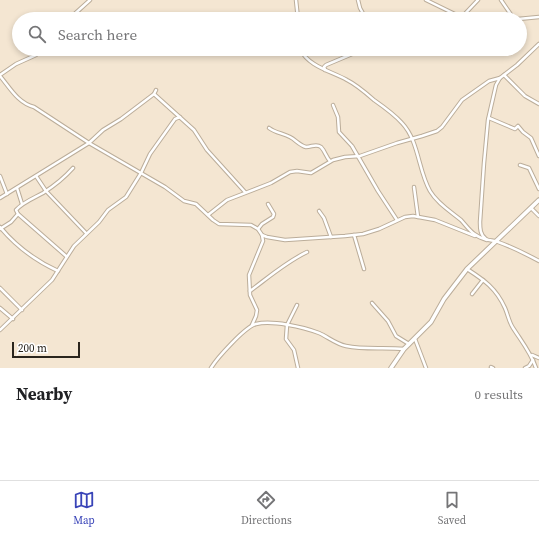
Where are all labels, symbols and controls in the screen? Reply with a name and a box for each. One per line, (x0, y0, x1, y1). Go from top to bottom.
search box (12, 12, 527, 56)
icon: search (26, 23, 48, 45)
text: Search here (58, 24, 137, 45)
scale bar (12, 340, 80, 359)
text: 200 m (18, 341, 47, 356)
text: Nearby (16, 382, 72, 406)
text: 0 results (475, 386, 523, 403)
tab: Map (73, 489, 95, 528)
tab: Directions (241, 489, 292, 528)
tab: Saved (438, 489, 466, 528)

